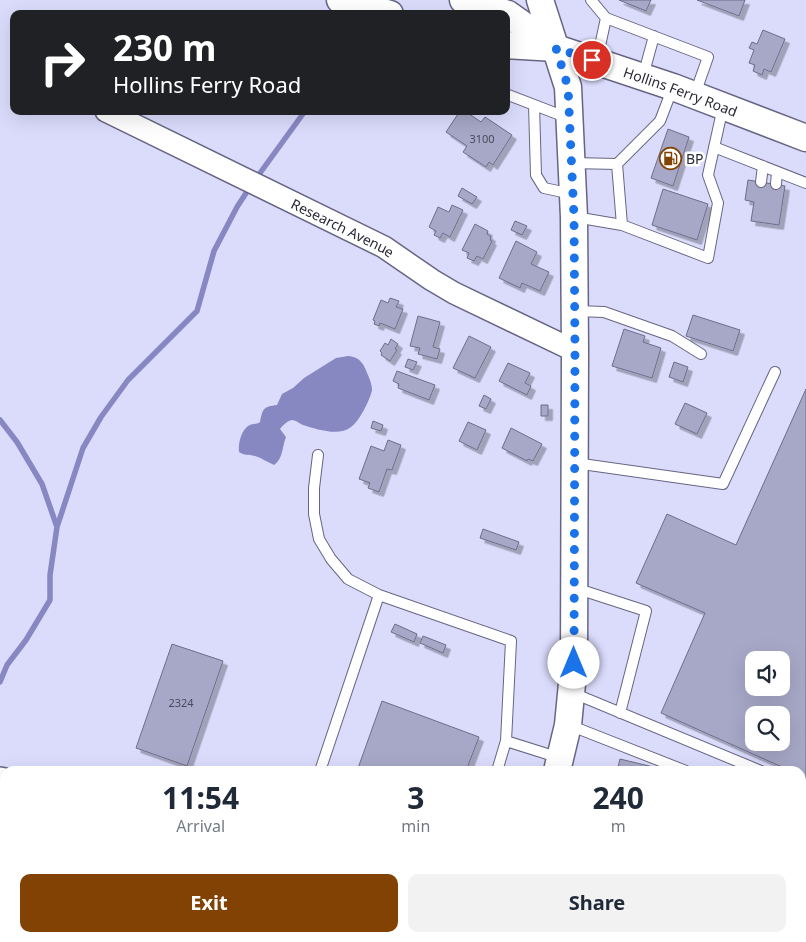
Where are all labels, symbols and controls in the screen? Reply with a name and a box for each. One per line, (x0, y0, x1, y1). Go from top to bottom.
text: 230 m (113, 24, 216, 71)
icon: right (30, 30, 95, 95)
pin (571, 39, 613, 81)
icon: arrive (578, 46, 606, 74)
street label: Hollins Ferry Road (621, 62, 740, 120)
text: Hollins Ferry Road (113, 69, 301, 99)
house number: 3100 (469, 131, 495, 146)
fuel station icon: BP (658, 146, 682, 170)
place label: BP (686, 149, 704, 168)
street label: Research Avenue (288, 194, 398, 261)
position arrow (547, 636, 599, 688)
map controls (745, 651, 790, 751)
button: sound (745, 651, 790, 696)
house number: 2324 (168, 695, 194, 710)
button: search (745, 706, 790, 751)
text: 11:54 (162, 777, 239, 818)
text: 3 (407, 777, 424, 818)
text: 240 (592, 777, 644, 818)
text: Arrival (176, 815, 225, 837)
text: min (401, 815, 430, 837)
text: m (611, 815, 626, 837)
button: Exit (20, 874, 398, 932)
button: Share (408, 874, 786, 932)

